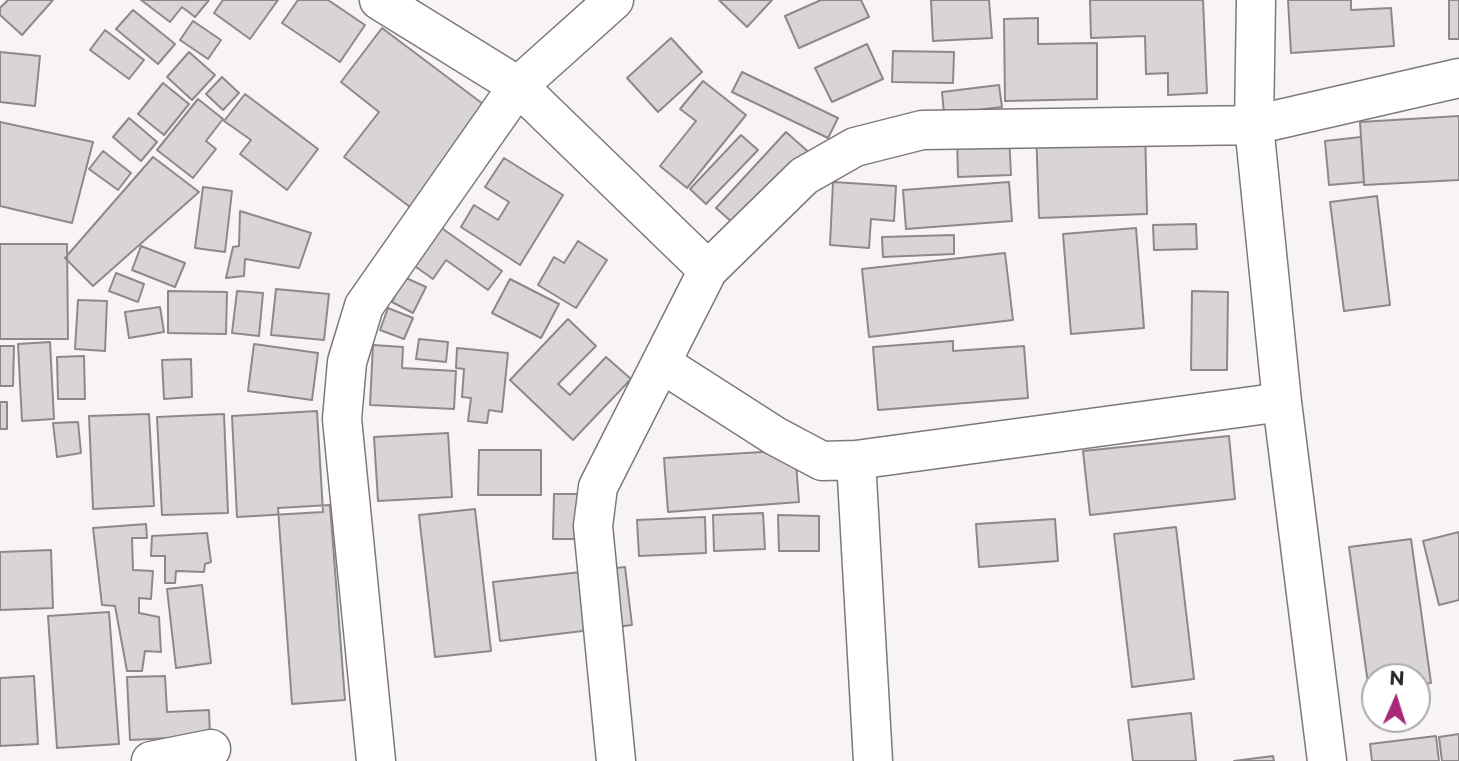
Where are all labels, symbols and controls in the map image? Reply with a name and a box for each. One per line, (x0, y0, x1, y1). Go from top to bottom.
north arrow (1361, 663, 1431, 733)
text: N (1389, 667, 1405, 690)

